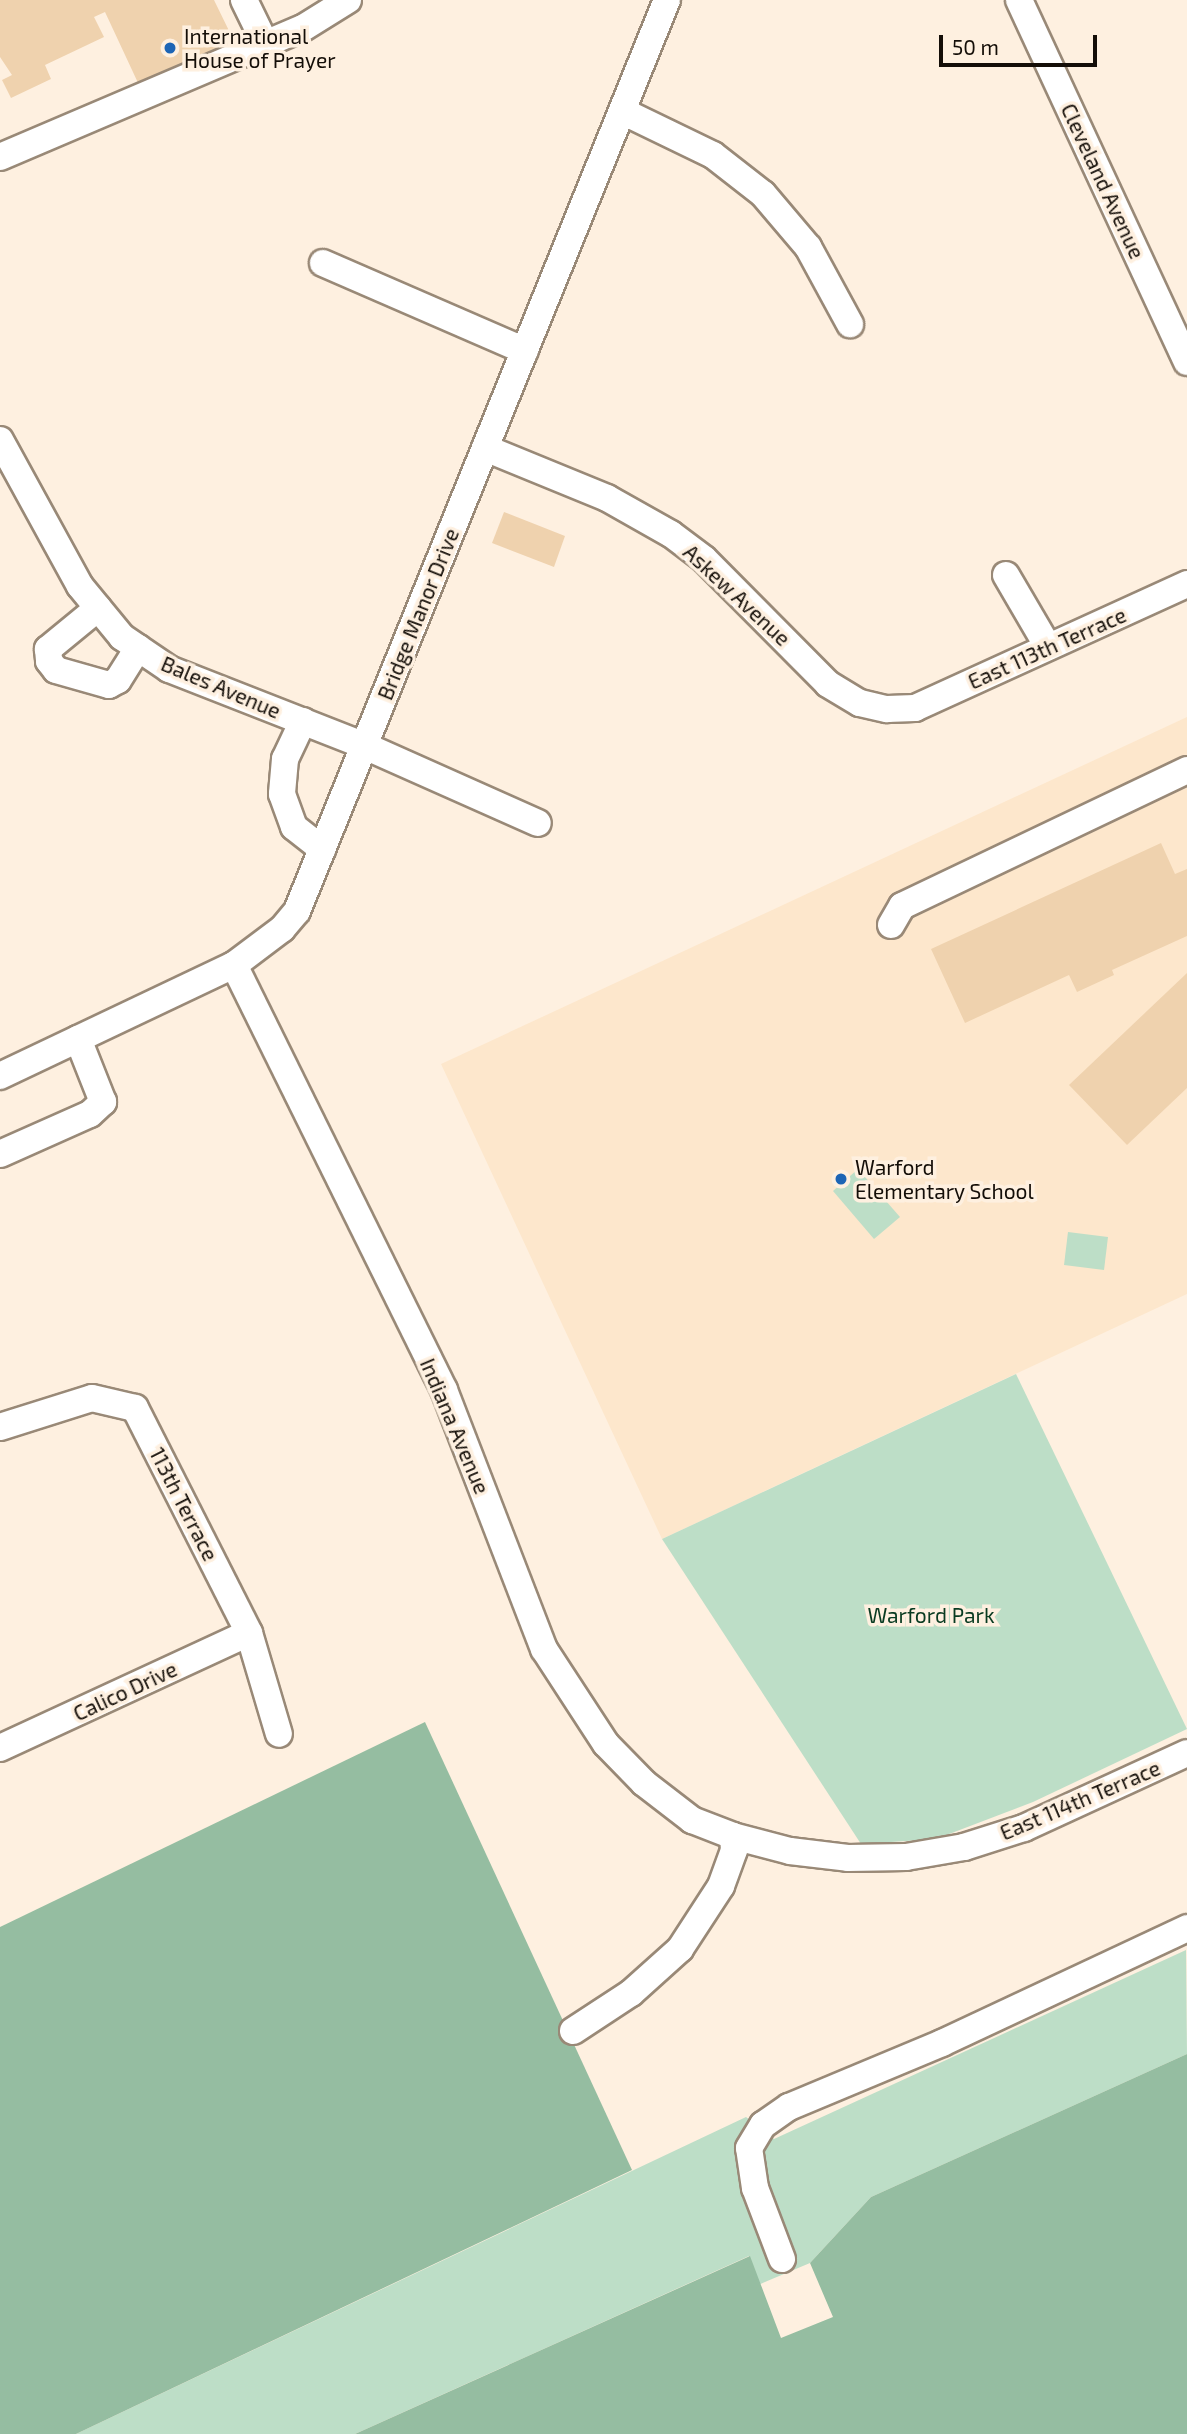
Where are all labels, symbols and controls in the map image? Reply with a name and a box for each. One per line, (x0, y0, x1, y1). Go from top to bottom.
scale bar (942, 21, 1100, 65)
place label: International House of Prayer (184, 23, 336, 73)
text: 50 m (952, 34, 999, 59)
marker: International House of Prayer (162, 40, 178, 56)
street label: Cleveland Avenue (1056, 99, 1150, 263)
street label: Bridge Manor Drive (372, 524, 464, 704)
street label: Askew Avenue (678, 539, 796, 651)
street label: East 113th Terrace (964, 602, 1130, 694)
street label: Bales Avenue (157, 650, 285, 724)
place label: Warford Elementary School (855, 1154, 1034, 1204)
marker: Warford Elementary School (833, 1171, 849, 1187)
street label: Indiana Avenue (415, 1354, 495, 1498)
street label: 113th Terrace (145, 1443, 223, 1565)
park label: Warford Park (867, 1602, 995, 1628)
street label: Calico Drive (69, 1656, 181, 1726)
street label: East 114th Terrace (996, 1755, 1164, 1845)

